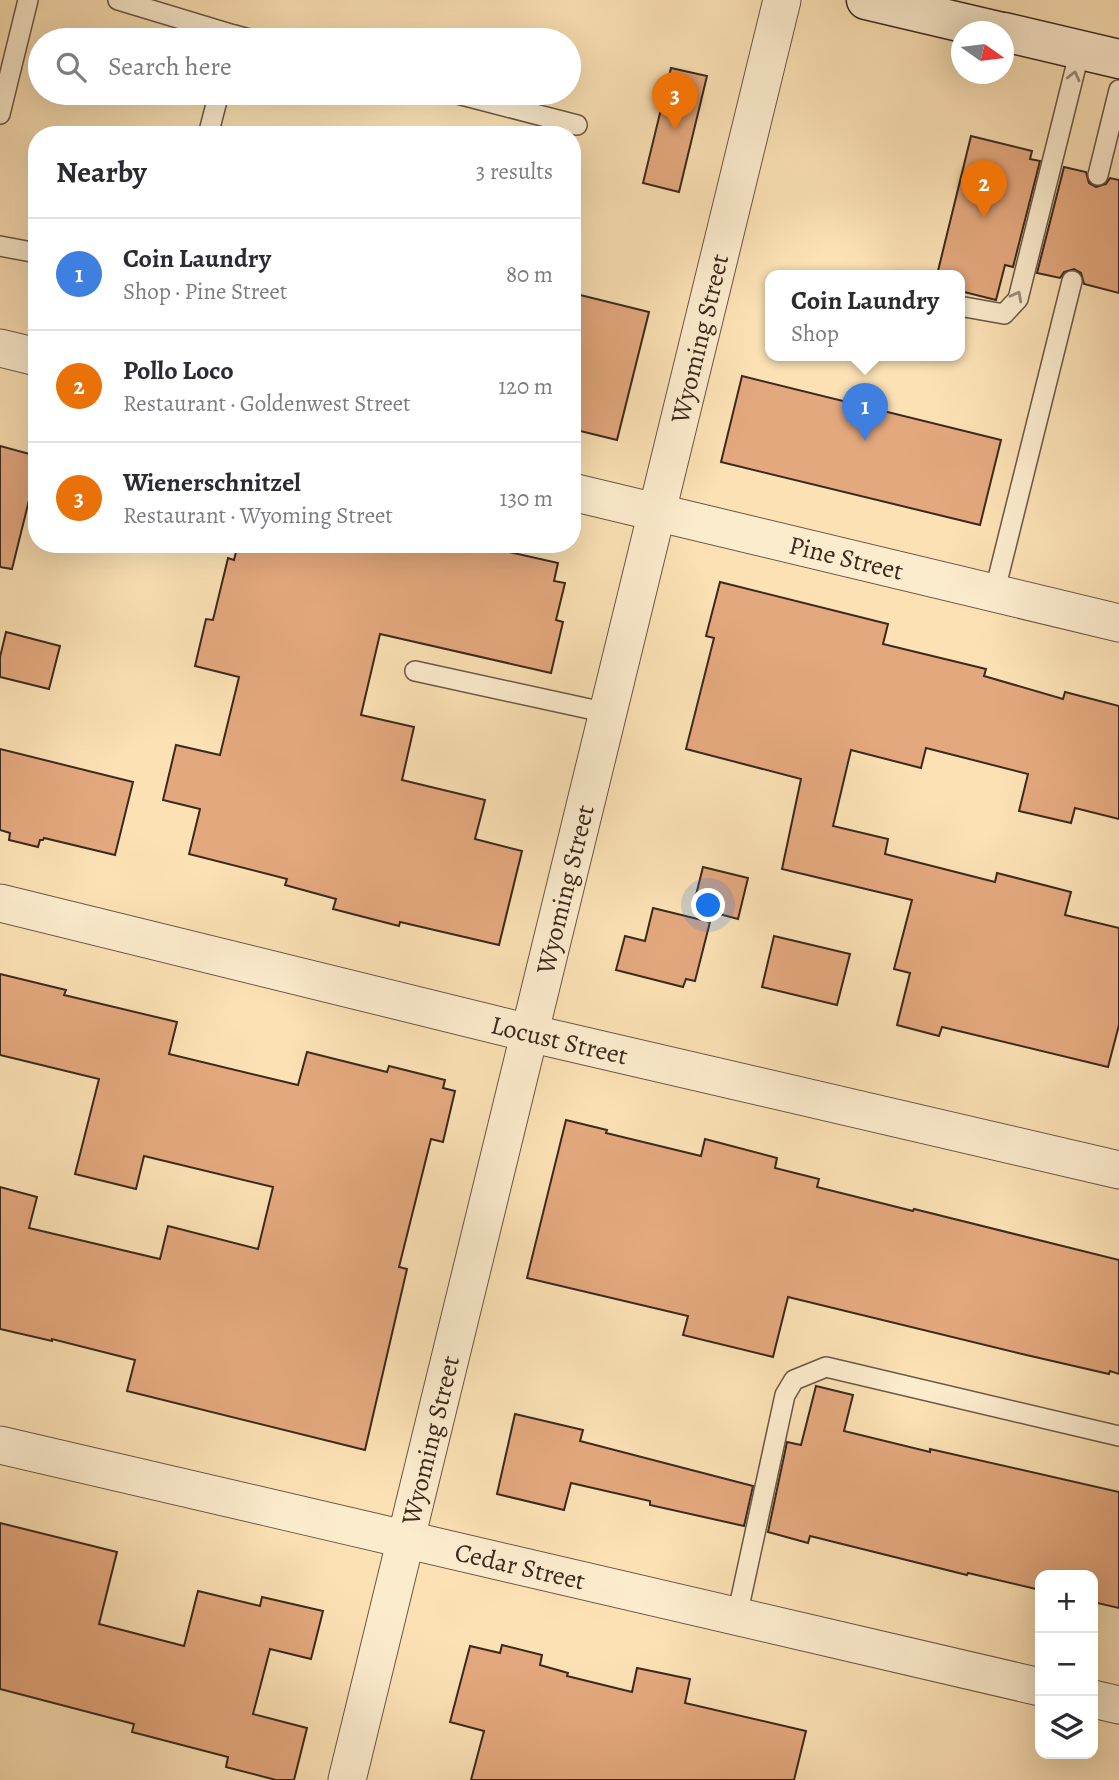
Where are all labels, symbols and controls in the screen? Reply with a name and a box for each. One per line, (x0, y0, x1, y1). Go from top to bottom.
north arrow (951, 21, 1014, 84)
search box (28, 28, 581, 105)
icon: search (52, 48, 90, 86)
text: Search here (108, 49, 232, 84)
one-way arrow (1066, 70, 1080, 82)
pin: 3 (652, 72, 698, 130)
text: Nearby (56, 152, 147, 192)
text: 3 results (476, 156, 553, 187)
pin: 2 (961, 160, 1007, 218)
text: Coin Laundry (123, 241, 271, 276)
street label: Wyoming Street (662, 250, 737, 428)
text: 1 (75, 259, 83, 290)
text: 80 m (506, 259, 553, 290)
popup (765, 270, 965, 361)
text: Shop · Pine Street (123, 276, 287, 307)
text: Coin Laundry (791, 283, 939, 318)
one-way arrow (1008, 291, 1022, 303)
text: Shop (791, 318, 839, 349)
text: Pollo Loco (123, 353, 234, 388)
text: 2 (73, 371, 85, 402)
text: 120 m (498, 371, 553, 402)
pin: 1 (842, 383, 888, 441)
text: Restaurant · Goldenwest Street (123, 388, 411, 419)
text: Wienerschnitzel (123, 465, 301, 500)
text: 3 (74, 483, 84, 514)
text: 130 m (500, 483, 553, 514)
text: Restaurant · Wyoming Street (123, 500, 393, 531)
street label: Pine Street (786, 527, 907, 588)
street label: Wyoming Street (527, 801, 602, 978)
your location (691, 888, 725, 922)
street label: Locust Street (487, 1007, 632, 1073)
street label: Wyoming Street (392, 1351, 468, 1529)
street label: Cedar Street (452, 1534, 589, 1598)
map controls (1035, 1570, 1098, 1759)
button: + (1035, 1570, 1098, 1633)
button: − (1035, 1633, 1098, 1696)
button: layers (1035, 1696, 1098, 1759)

